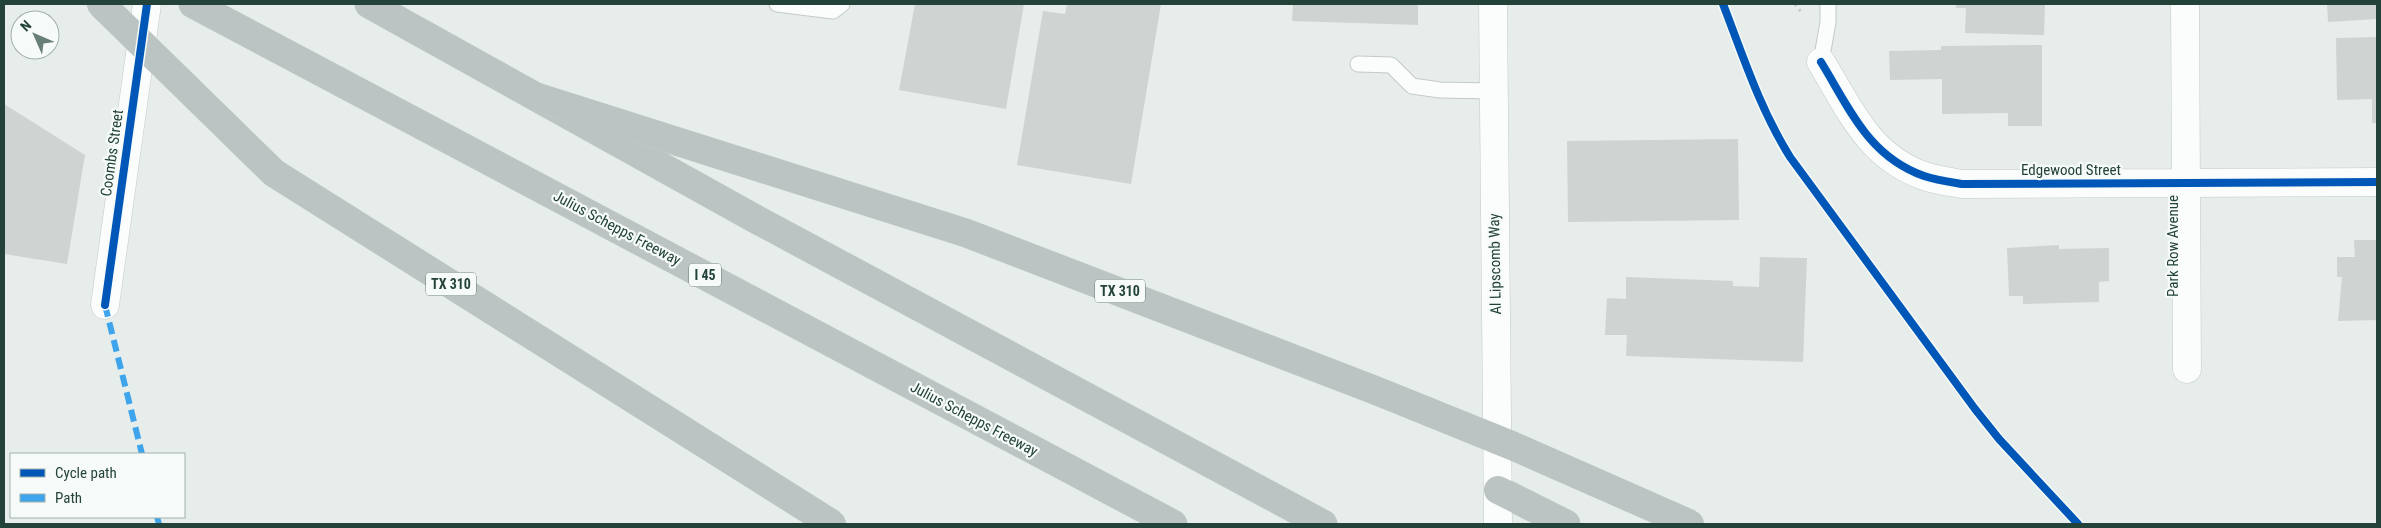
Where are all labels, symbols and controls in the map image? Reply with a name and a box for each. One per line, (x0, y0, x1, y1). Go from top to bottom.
north arrow (10, 10, 60, 60)
text: N (17, 17, 34, 34)
street label: Coombs Street (97, 108, 127, 198)
street label: Edgewood Street (2021, 161, 2121, 179)
street label: Julius Schepps Freeway (550, 187, 684, 269)
street label: Park Row Avenue (2164, 195, 2182, 297)
street label: Al Lipscomb Way (1485, 213, 1505, 315)
road number: I 45 (689, 264, 721, 286)
road number: TX 310 (426, 272, 476, 296)
road number: TX 310 (1095, 280, 1145, 302)
street label: Julius Schepps Freeway (907, 378, 1041, 460)
legend (10, 453, 185, 518)
text: Cycle path (55, 464, 117, 482)
text: Path (55, 489, 82, 507)

